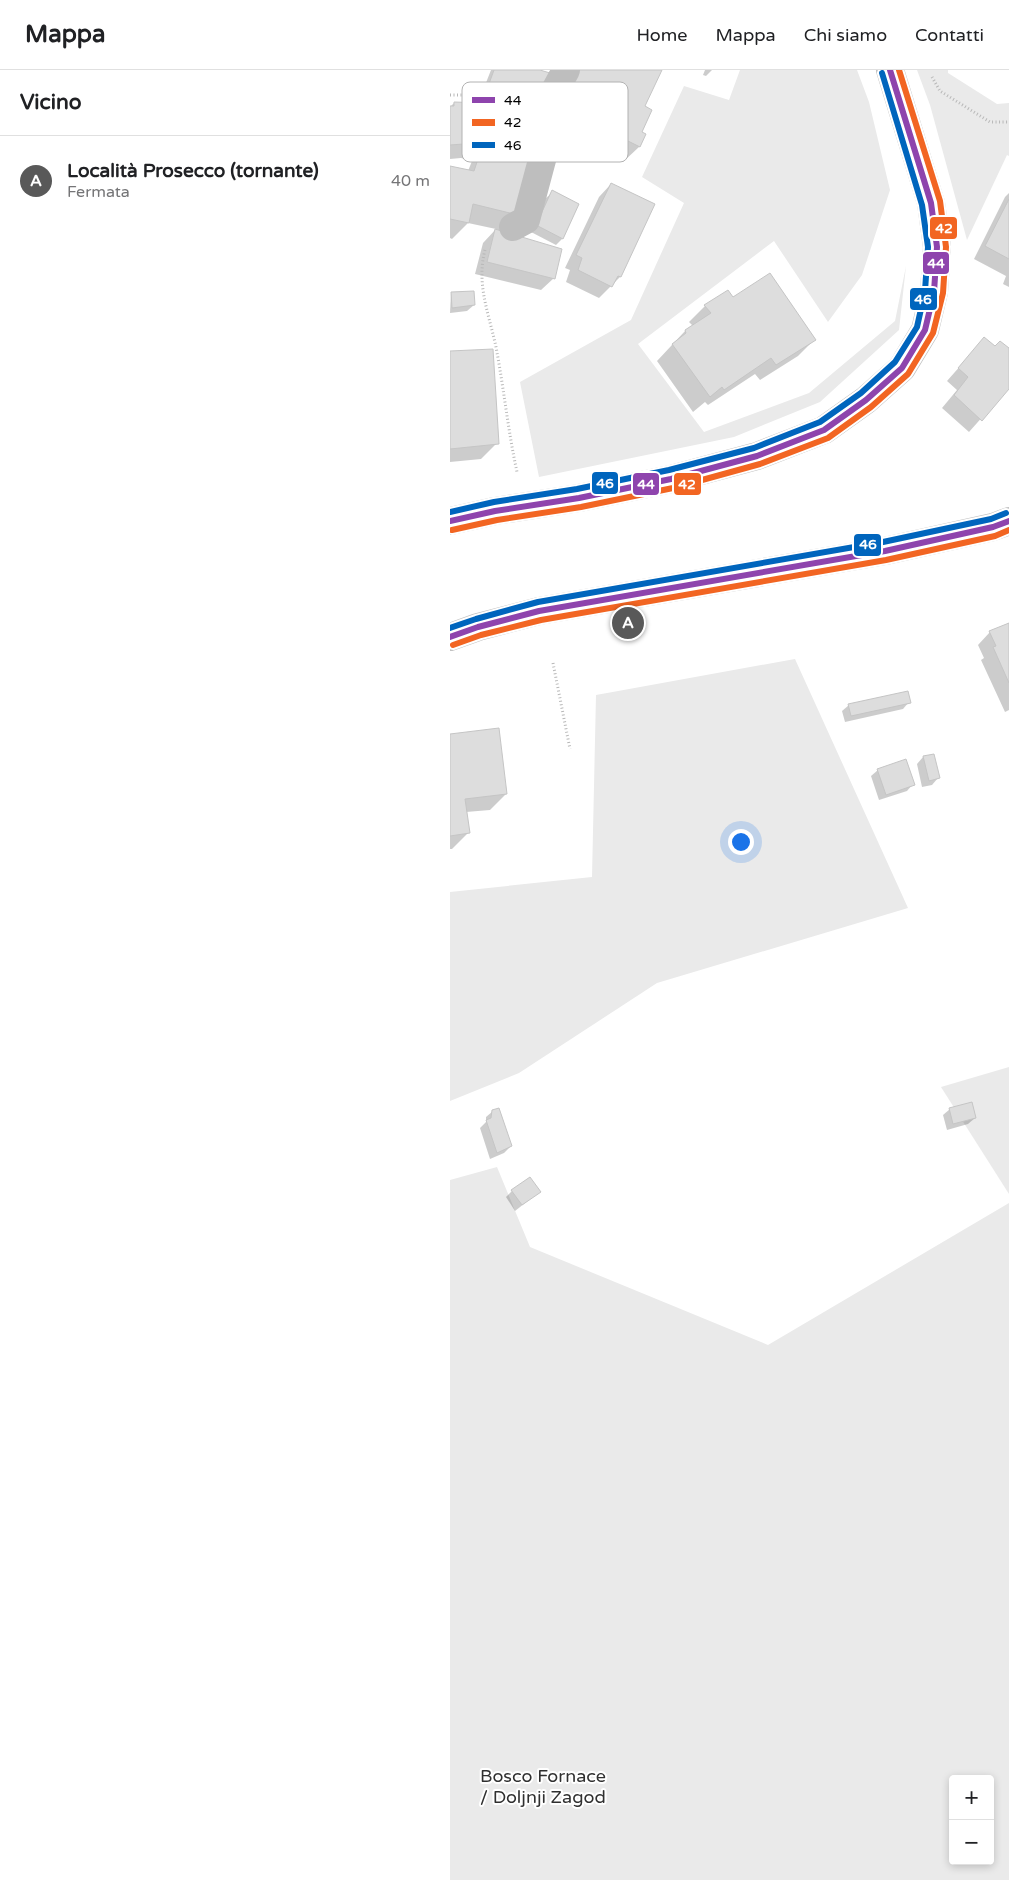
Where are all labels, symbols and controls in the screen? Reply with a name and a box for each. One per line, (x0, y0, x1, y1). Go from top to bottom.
text: Mappa (25, 20, 105, 49)
text: Home (636, 24, 687, 46)
text: Mappa (715, 24, 776, 46)
text: Chi siamo (804, 24, 887, 46)
text: Contatti (915, 24, 984, 46)
legend (462, 82, 628, 162)
text: Vicino (20, 90, 82, 115)
text: 44 (504, 92, 522, 109)
text: 42 (504, 114, 522, 131)
text: 46 (504, 137, 522, 154)
text: Località Prosecco (tornante) (67, 160, 319, 182)
text: A (30, 171, 42, 191)
text: 40 m (391, 171, 430, 191)
text: Fermata (67, 182, 130, 202)
line badge: 42 (929, 216, 958, 240)
text: 42 (935, 220, 953, 237)
line badge: 44 (922, 251, 950, 275)
text: 44 (927, 255, 945, 272)
line badge: 46 (909, 287, 938, 311)
text: 46 (914, 291, 932, 308)
line badge: 46 (591, 471, 619, 495)
line badge: 44 (632, 472, 660, 496)
line badge: 42 (673, 472, 702, 496)
text: 46 (596, 475, 614, 492)
text: 44 (637, 476, 655, 493)
text: 42 (678, 476, 696, 493)
line badge: 46 (853, 533, 882, 557)
text: 46 (859, 536, 877, 553)
pin: A (612, 604, 644, 642)
your location (728, 829, 754, 855)
park label: Bosco Fornace / Doljnji Zagod (480, 1765, 606, 1808)
map controls (949, 1775, 994, 1865)
button: + (949, 1775, 994, 1820)
button: − (949, 1820, 994, 1865)

